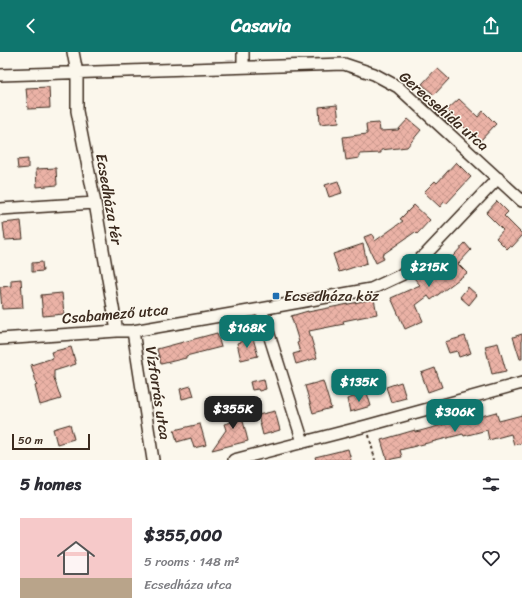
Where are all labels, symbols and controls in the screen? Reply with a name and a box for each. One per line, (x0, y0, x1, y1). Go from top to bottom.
text: Casavia (231, 10, 291, 42)
icon: back (20, 15, 42, 37)
icon: share (480, 15, 502, 37)
street label: Gerecsehida utca (393, 64, 495, 158)
street label: Ecsedháza tér (88, 151, 130, 247)
pin: $215K (401, 254, 457, 288)
text: $215K (410, 255, 448, 278)
place label: Ecsedháza köz (284, 283, 380, 309)
marker: Ecsedháza köz (271, 291, 281, 301)
street label: Csabamező utca (61, 296, 170, 332)
pin: $168K (219, 315, 275, 349)
text: $168K (228, 316, 266, 339)
street label: Vízforrás utca (138, 345, 178, 442)
pin: $135K (331, 369, 387, 403)
text: $135K (340, 370, 378, 393)
pin: $355K (205, 396, 261, 430)
text: $355K (213, 397, 253, 420)
pin: $306K (427, 399, 483, 433)
text: $306K (435, 400, 475, 423)
text: 50 m (18, 431, 43, 450)
scale bar (12, 432, 90, 451)
text: 5 homes (20, 469, 81, 499)
icon: filters (480, 473, 502, 495)
text: $355,000 (144, 520, 222, 550)
icon: home (52, 534, 100, 582)
icon: heart (480, 547, 502, 569)
text: 5 rooms · 148 m² (144, 550, 239, 573)
text: Ecsedháza utca (144, 573, 232, 596)

